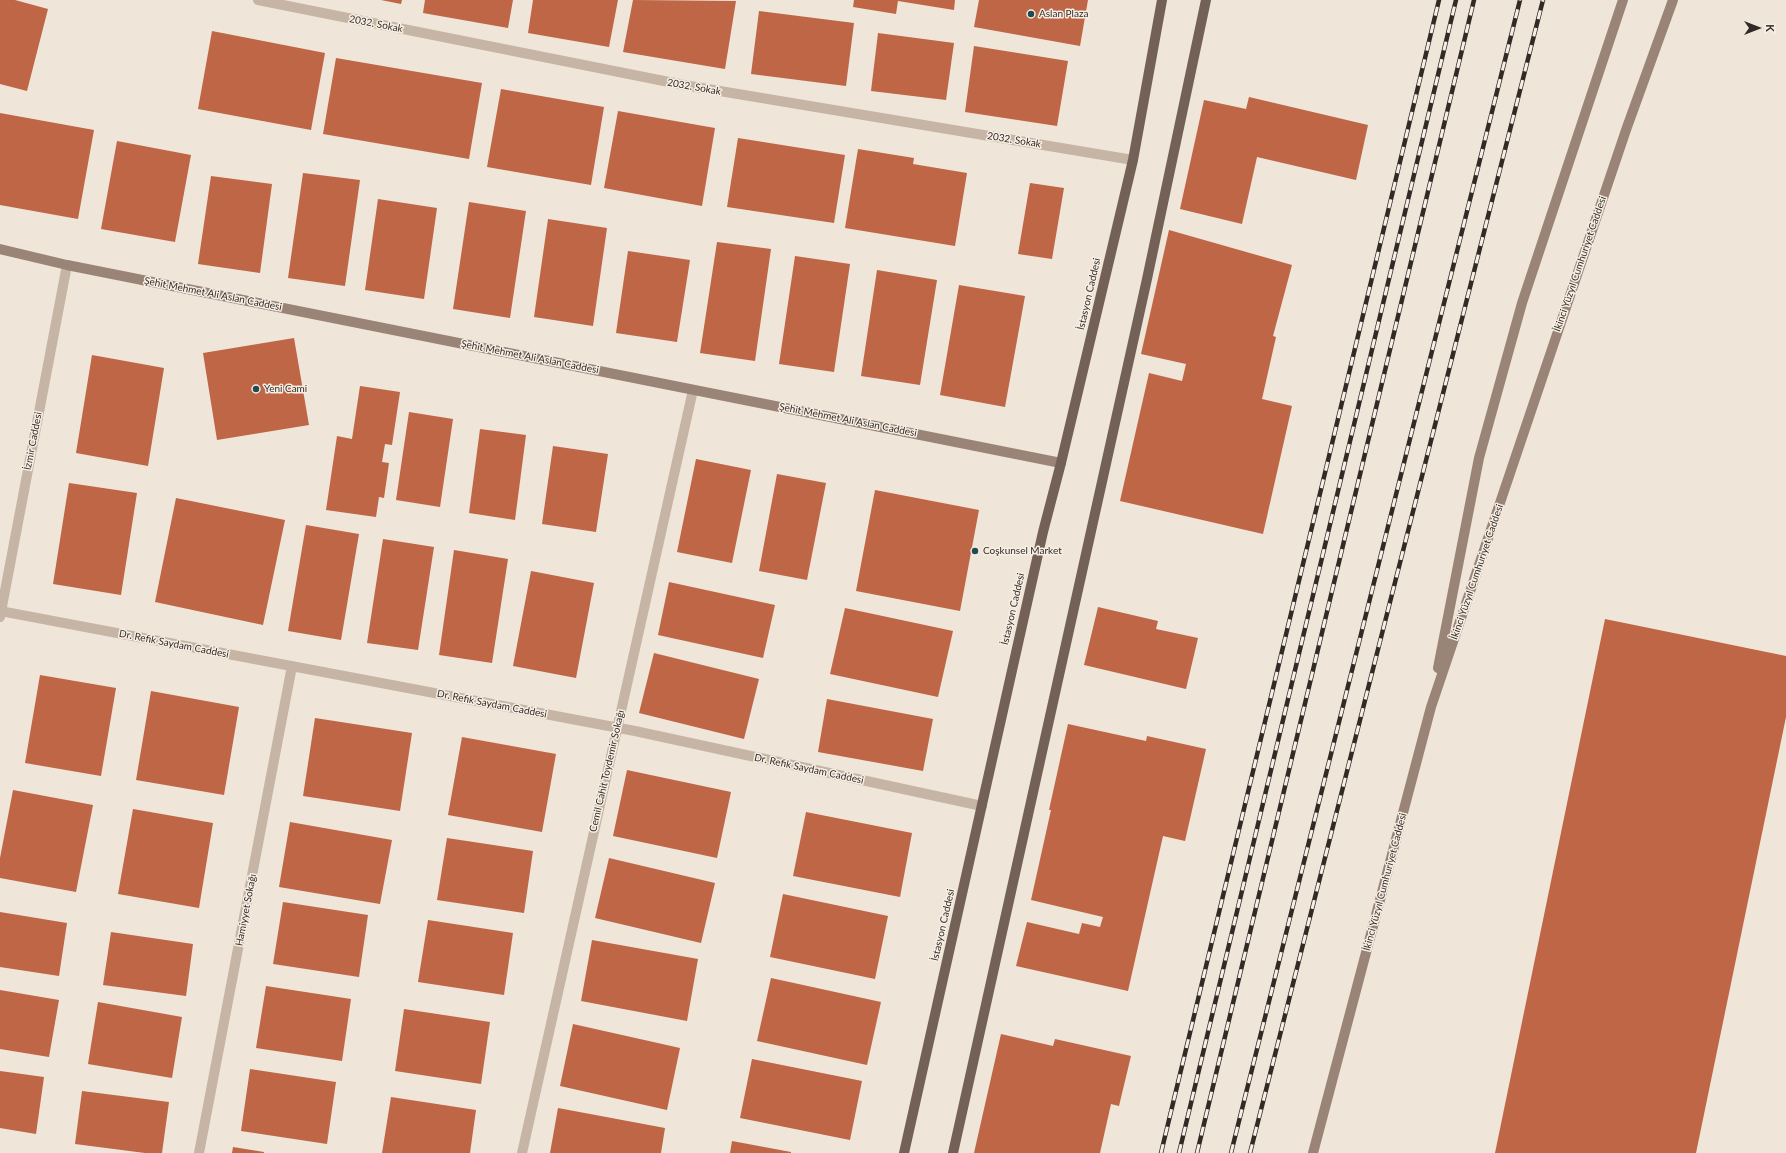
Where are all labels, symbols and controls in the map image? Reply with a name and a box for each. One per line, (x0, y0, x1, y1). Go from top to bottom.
place label: Aslan Plaza (1039, 8, 1088, 20)
north arrow (1738, 8, 1778, 48)
marker: Aslan Plaza (1026, 9, 1036, 19)
street label: 2032. Sokak (348, 13, 404, 35)
text: K (1764, 24, 1777, 32)
street label: 2032. Sokak (666, 76, 722, 98)
street label: 2032. Sokak (986, 130, 1042, 150)
street label: İkinci Yüzyıl Cumhuriyet Caddesi (1551, 195, 1609, 333)
street label: İstasyon Caddesi (1075, 257, 1103, 331)
street label: Şehit Mehmet Ali Aslan Caddesi (143, 275, 283, 313)
street label: Şehit Mehmet Ali Aslan Caddesi (460, 338, 600, 376)
place label: Yeni Cami (264, 383, 307, 395)
marker: Yeni Cami (251, 384, 261, 394)
street label: Şehit Mehmet Ali Aslan Caddesi (778, 401, 918, 439)
street label: İzmir Caddesi (21, 411, 45, 471)
street label: İkinci Yüzyıl Cumhuriyet Caddesi (1448, 503, 1506, 641)
place label: Coşkunsel Market (983, 545, 1062, 557)
marker: Coşkunsel Market (970, 546, 980, 556)
street label: İstasyon Caddesi (999, 572, 1027, 646)
street label: Dr. Refik Saydam Caddesi (118, 627, 230, 661)
street label: Dr. Refik Saydam Caddesi (436, 687, 548, 721)
street label: Cemil Cahit Toydemir Sokağı (587, 709, 627, 833)
street label: Dr. Refik Saydam Caddesi (753, 752, 865, 786)
street label: İkinci Yüzyıl Cumhuriyet Caddesi (1361, 812, 1409, 952)
street label: Hamiyyet Sokağı (233, 873, 259, 947)
street label: İstasyon Caddesi (929, 888, 957, 962)

